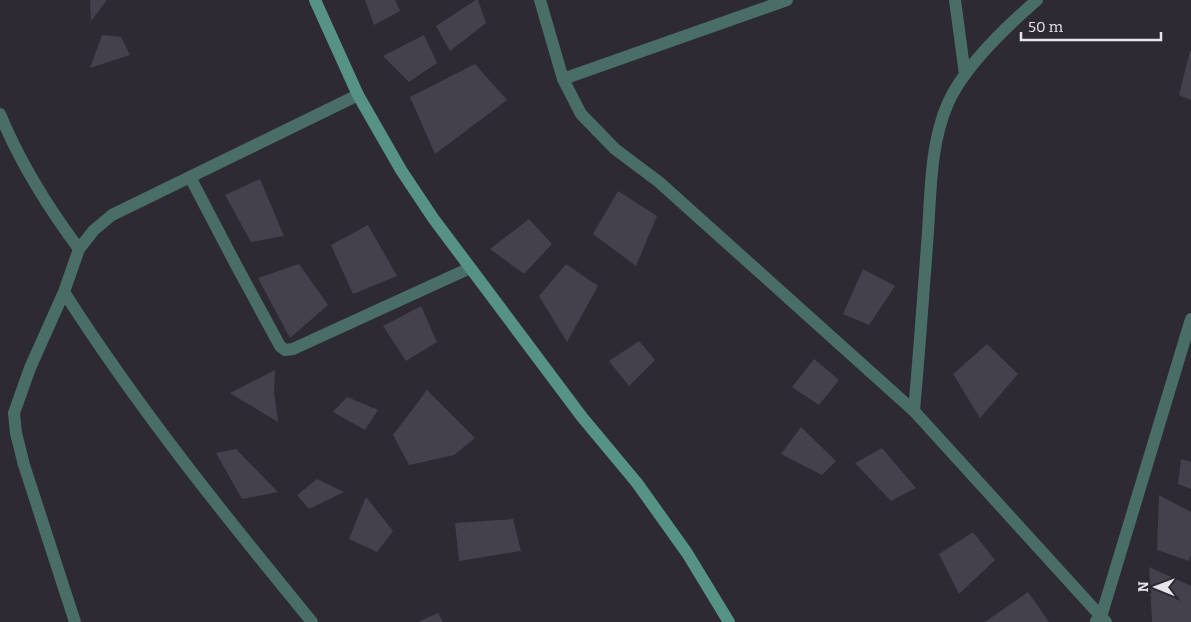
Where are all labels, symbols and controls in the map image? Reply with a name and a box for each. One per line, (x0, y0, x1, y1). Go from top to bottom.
scale bar (1021, 10, 1161, 42)
text: 50 m (1028, 18, 1064, 36)
north arrow (1131, 562, 1181, 612)
text: N (1135, 581, 1152, 592)

